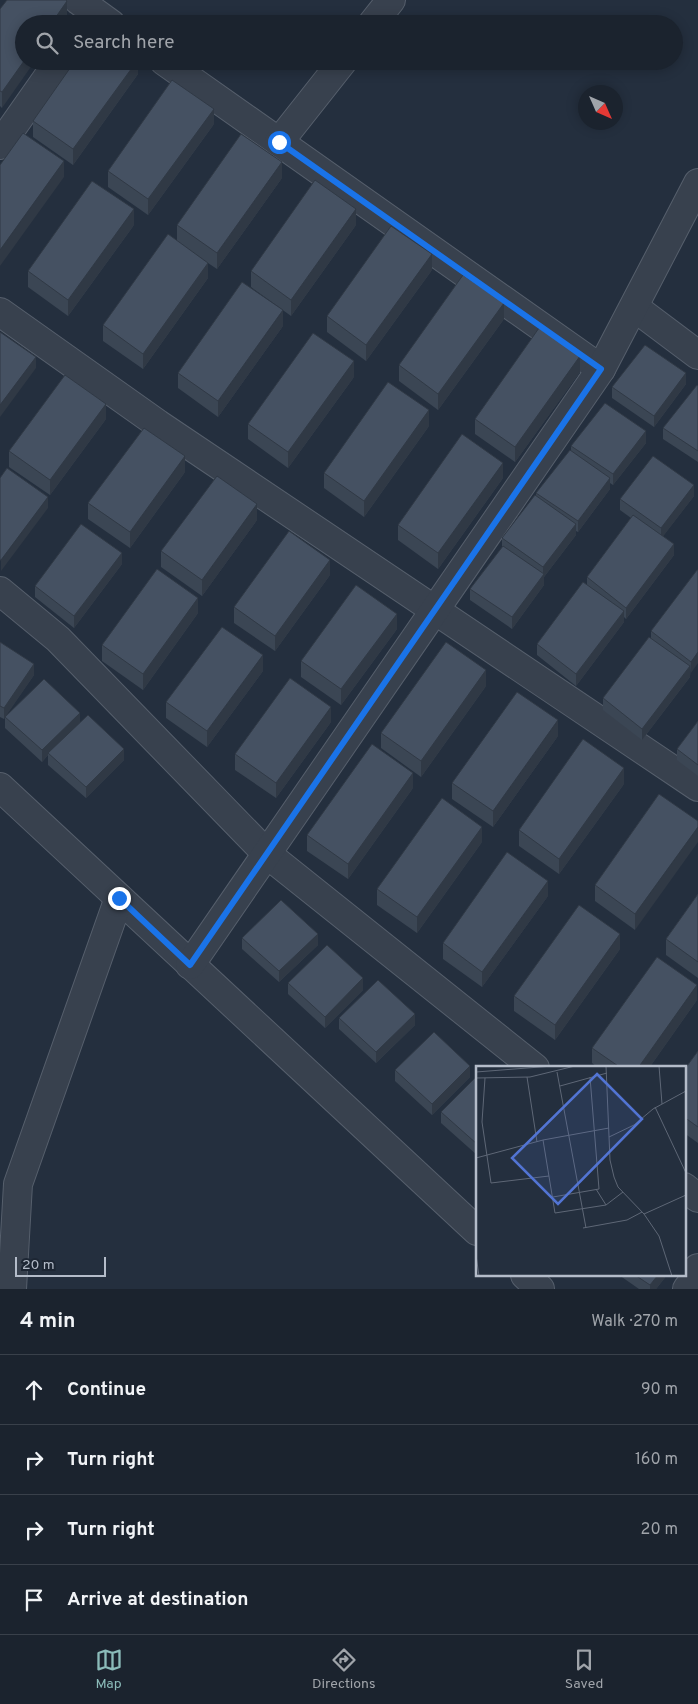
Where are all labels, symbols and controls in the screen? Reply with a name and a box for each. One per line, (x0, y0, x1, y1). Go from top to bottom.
search box (15, 15, 683, 70)
icon: search (33, 29, 61, 57)
text: Search here (73, 31, 175, 55)
north arrow (578, 85, 623, 130)
route start (268, 131, 291, 154)
route end (108, 887, 131, 910)
inset map (476, 1066, 686, 1276)
scale bar (15, 1254, 106, 1277)
text: 20 m (22, 1257, 55, 1274)
text: 4 min (20, 1308, 76, 1335)
text: Walk · 270 m (591, 1312, 678, 1332)
icon: ahead (20, 1376, 48, 1404)
text: Continue (67, 1378, 146, 1402)
text: 90 m (641, 1380, 678, 1400)
icon: right (20, 1446, 48, 1474)
text: Turn right (67, 1448, 155, 1472)
text: 160 m (635, 1450, 678, 1470)
icon: right (20, 1516, 48, 1544)
text: Turn right (67, 1518, 155, 1542)
text: 20 m (641, 1520, 678, 1540)
icon: arrive (20, 1586, 48, 1614)
text: Arrive at destination (67, 1588, 248, 1612)
tab: Map (95, 1646, 123, 1693)
tab: Directions (312, 1646, 376, 1693)
tab: Saved (565, 1646, 603, 1693)

